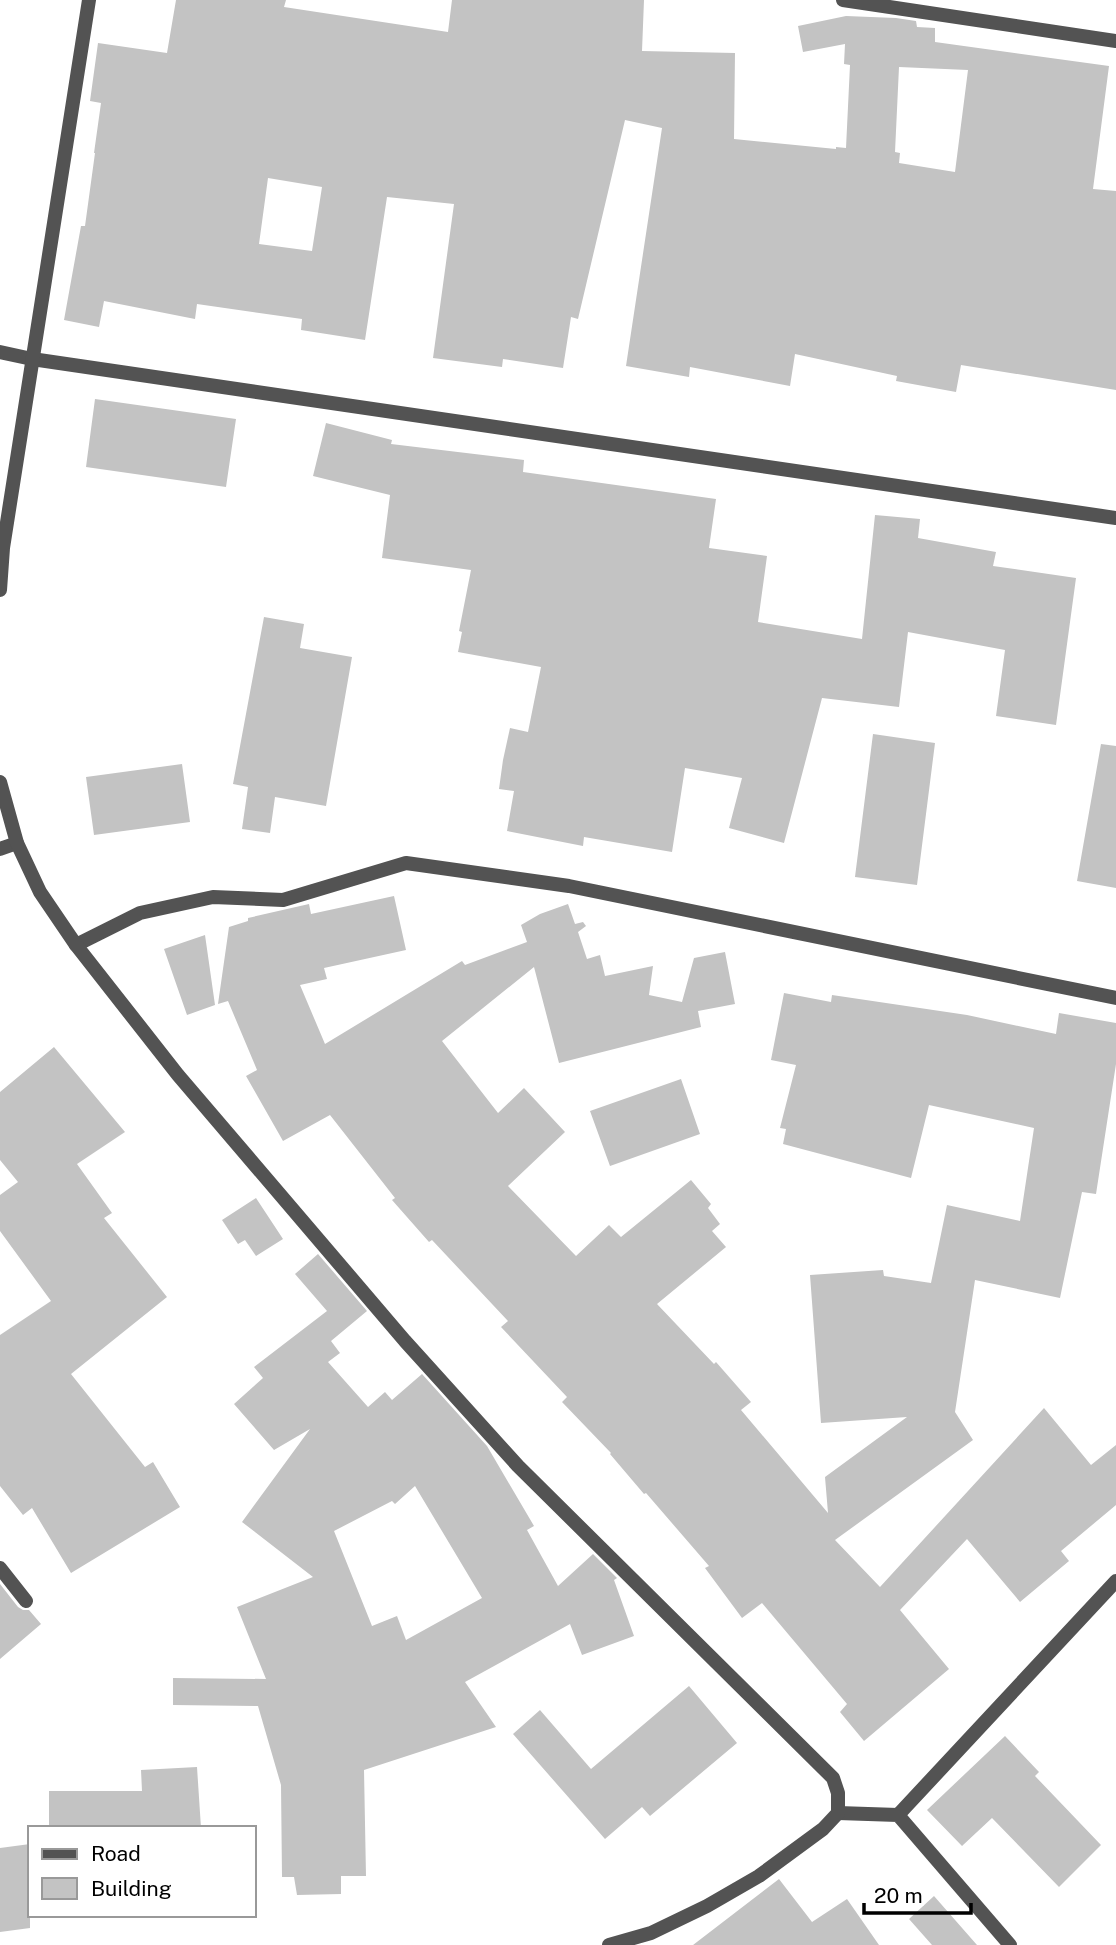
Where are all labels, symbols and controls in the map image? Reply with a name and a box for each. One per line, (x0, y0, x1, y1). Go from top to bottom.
legend (28, 1826, 256, 1917)
text: Road (91, 1841, 141, 1866)
scale bar (864, 1871, 971, 1915)
text: Building (91, 1876, 172, 1901)
text: 20 m (874, 1883, 923, 1908)

